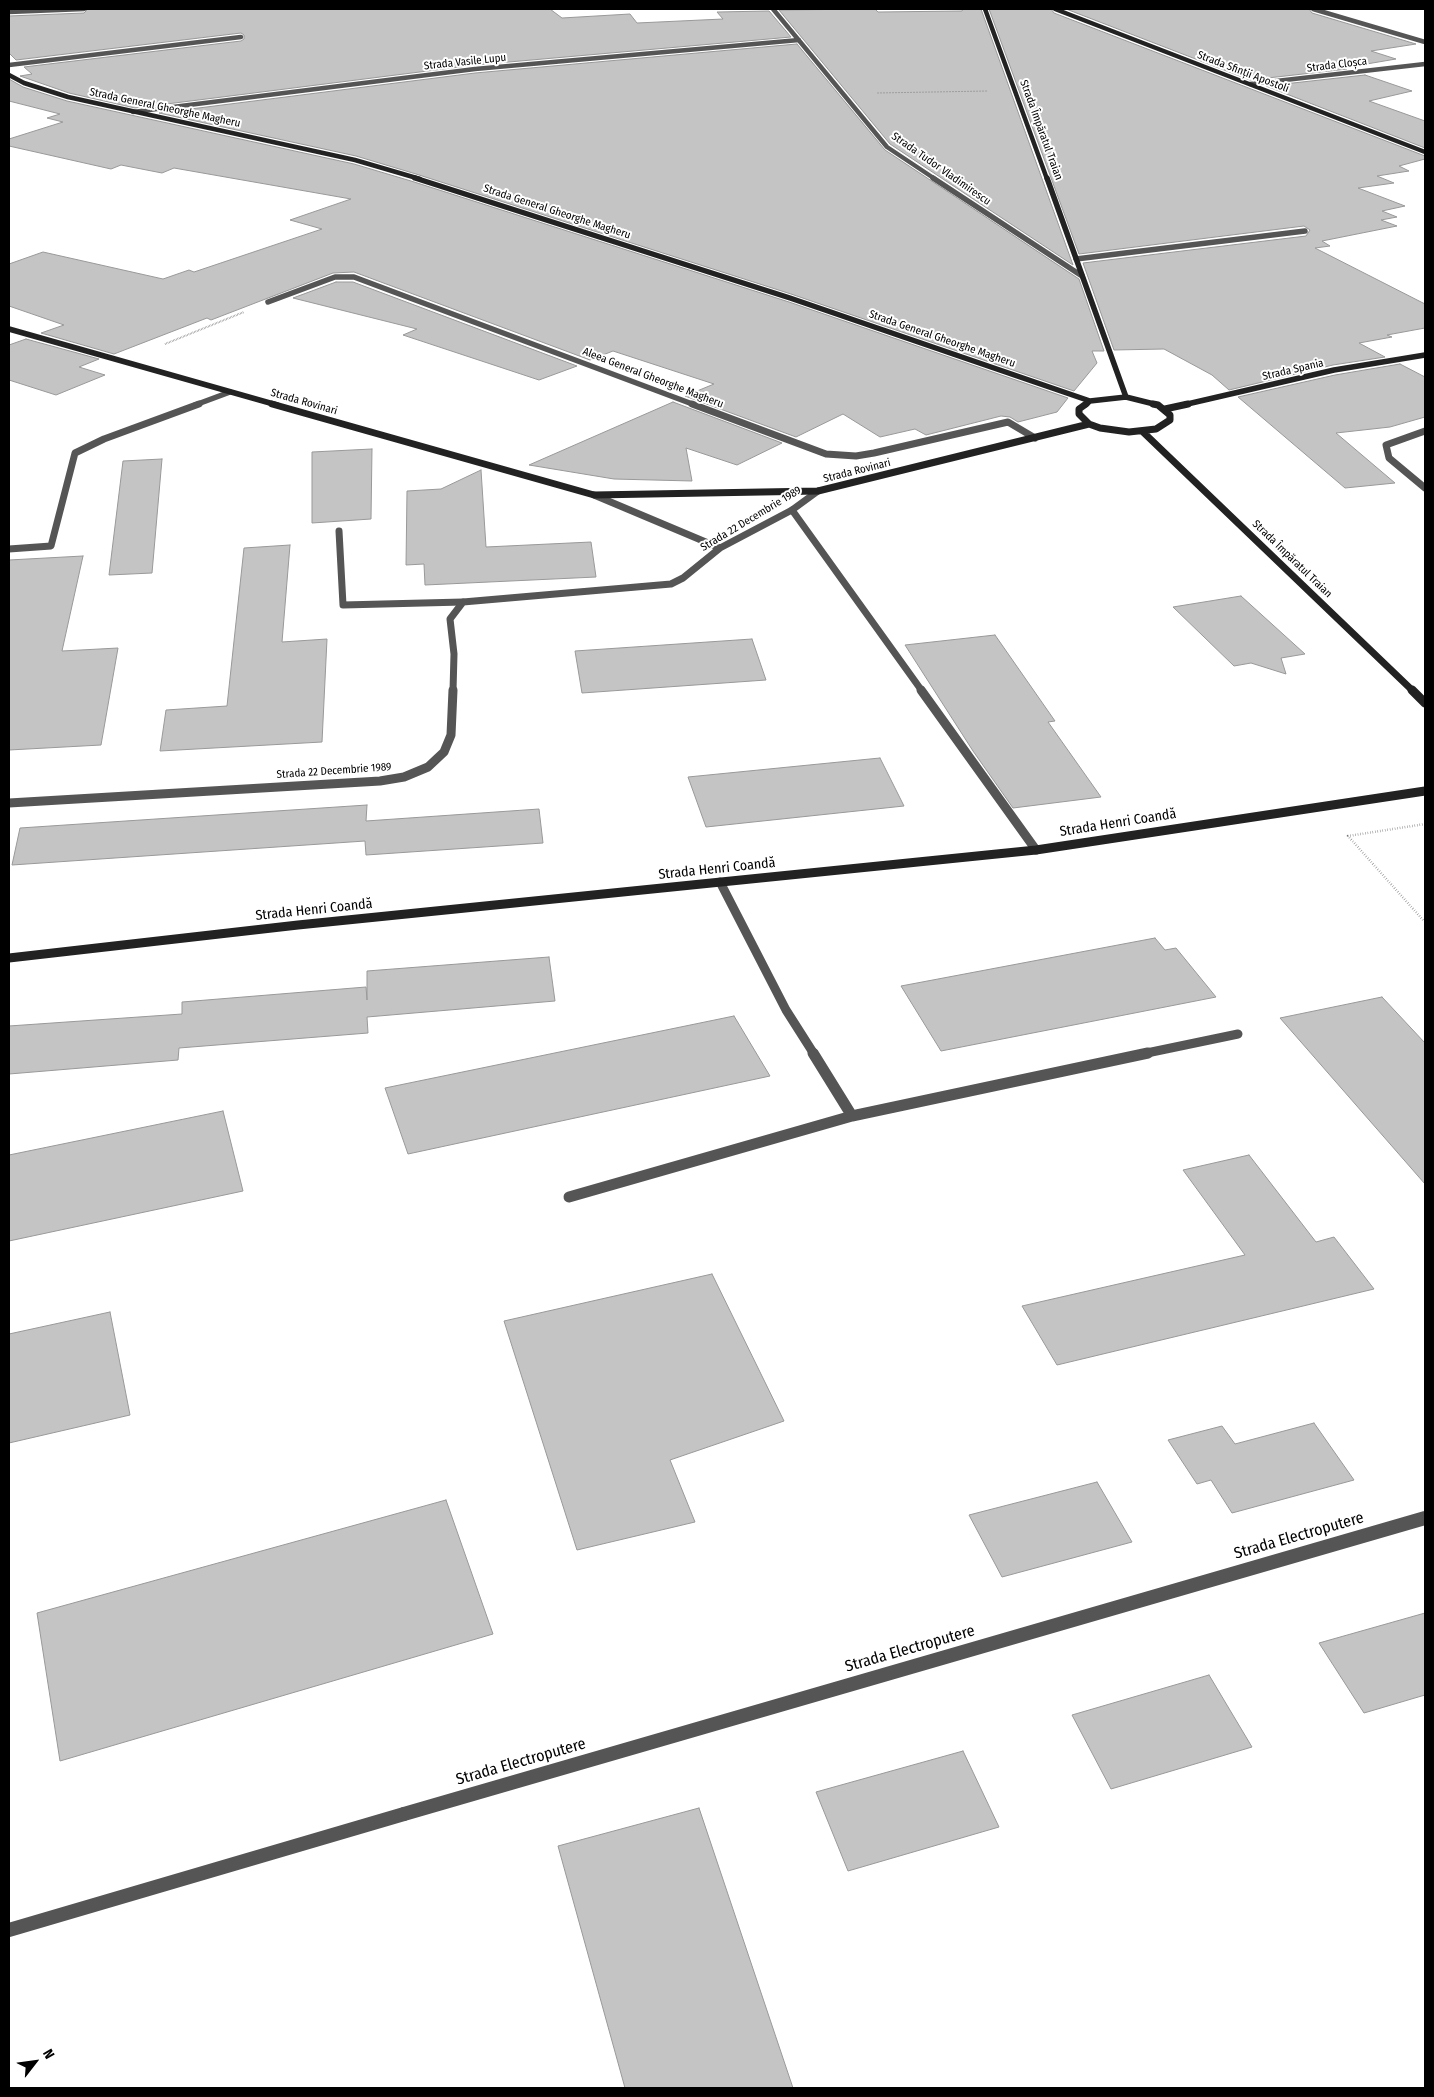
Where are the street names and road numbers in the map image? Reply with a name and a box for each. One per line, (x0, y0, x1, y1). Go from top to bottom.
street label: Strada Sfinții Apostoli (1195, 48, 1291, 96)
street label: Strada Vasile Lupu (423, 51, 507, 73)
street label: Strada Cloșca (1306, 55, 1368, 75)
street label: Strada Împăratul Traian (1017, 78, 1065, 182)
street label: Strada General Gheorghe Magheru (88, 86, 242, 130)
street label: Strada Tudor Vladimirescu (889, 130, 993, 208)
street label: Strada General Gheorghe Magheru (482, 182, 632, 242)
street label: Strada General Gheorghe Magheru (867, 308, 1017, 370)
street label: Aleea General Gheorghe Magheru (581, 345, 725, 411)
street label: Strada Spania (1261, 357, 1325, 383)
street label: Strada Rovinari (269, 386, 339, 418)
street label: Strada Rovinari (822, 456, 892, 486)
street label: Strada 22 Decembrie 1989 (698, 484, 804, 554)
street label: Strada Împăratul Traian (1249, 518, 1335, 600)
street label: Strada 22 Decembrie 1989 (276, 760, 392, 782)
street label: Strada Henri Coandă (1059, 806, 1177, 840)
street label: Strada Henri Coandă (658, 854, 776, 884)
street label: Strada Henri Coandă (255, 895, 373, 925)
street label: Strada Electroputere (1232, 1508, 1366, 1564)
street label: Strada Electroputere (843, 1621, 977, 1677)
street label: Strada Electroputere (454, 1734, 588, 1790)

